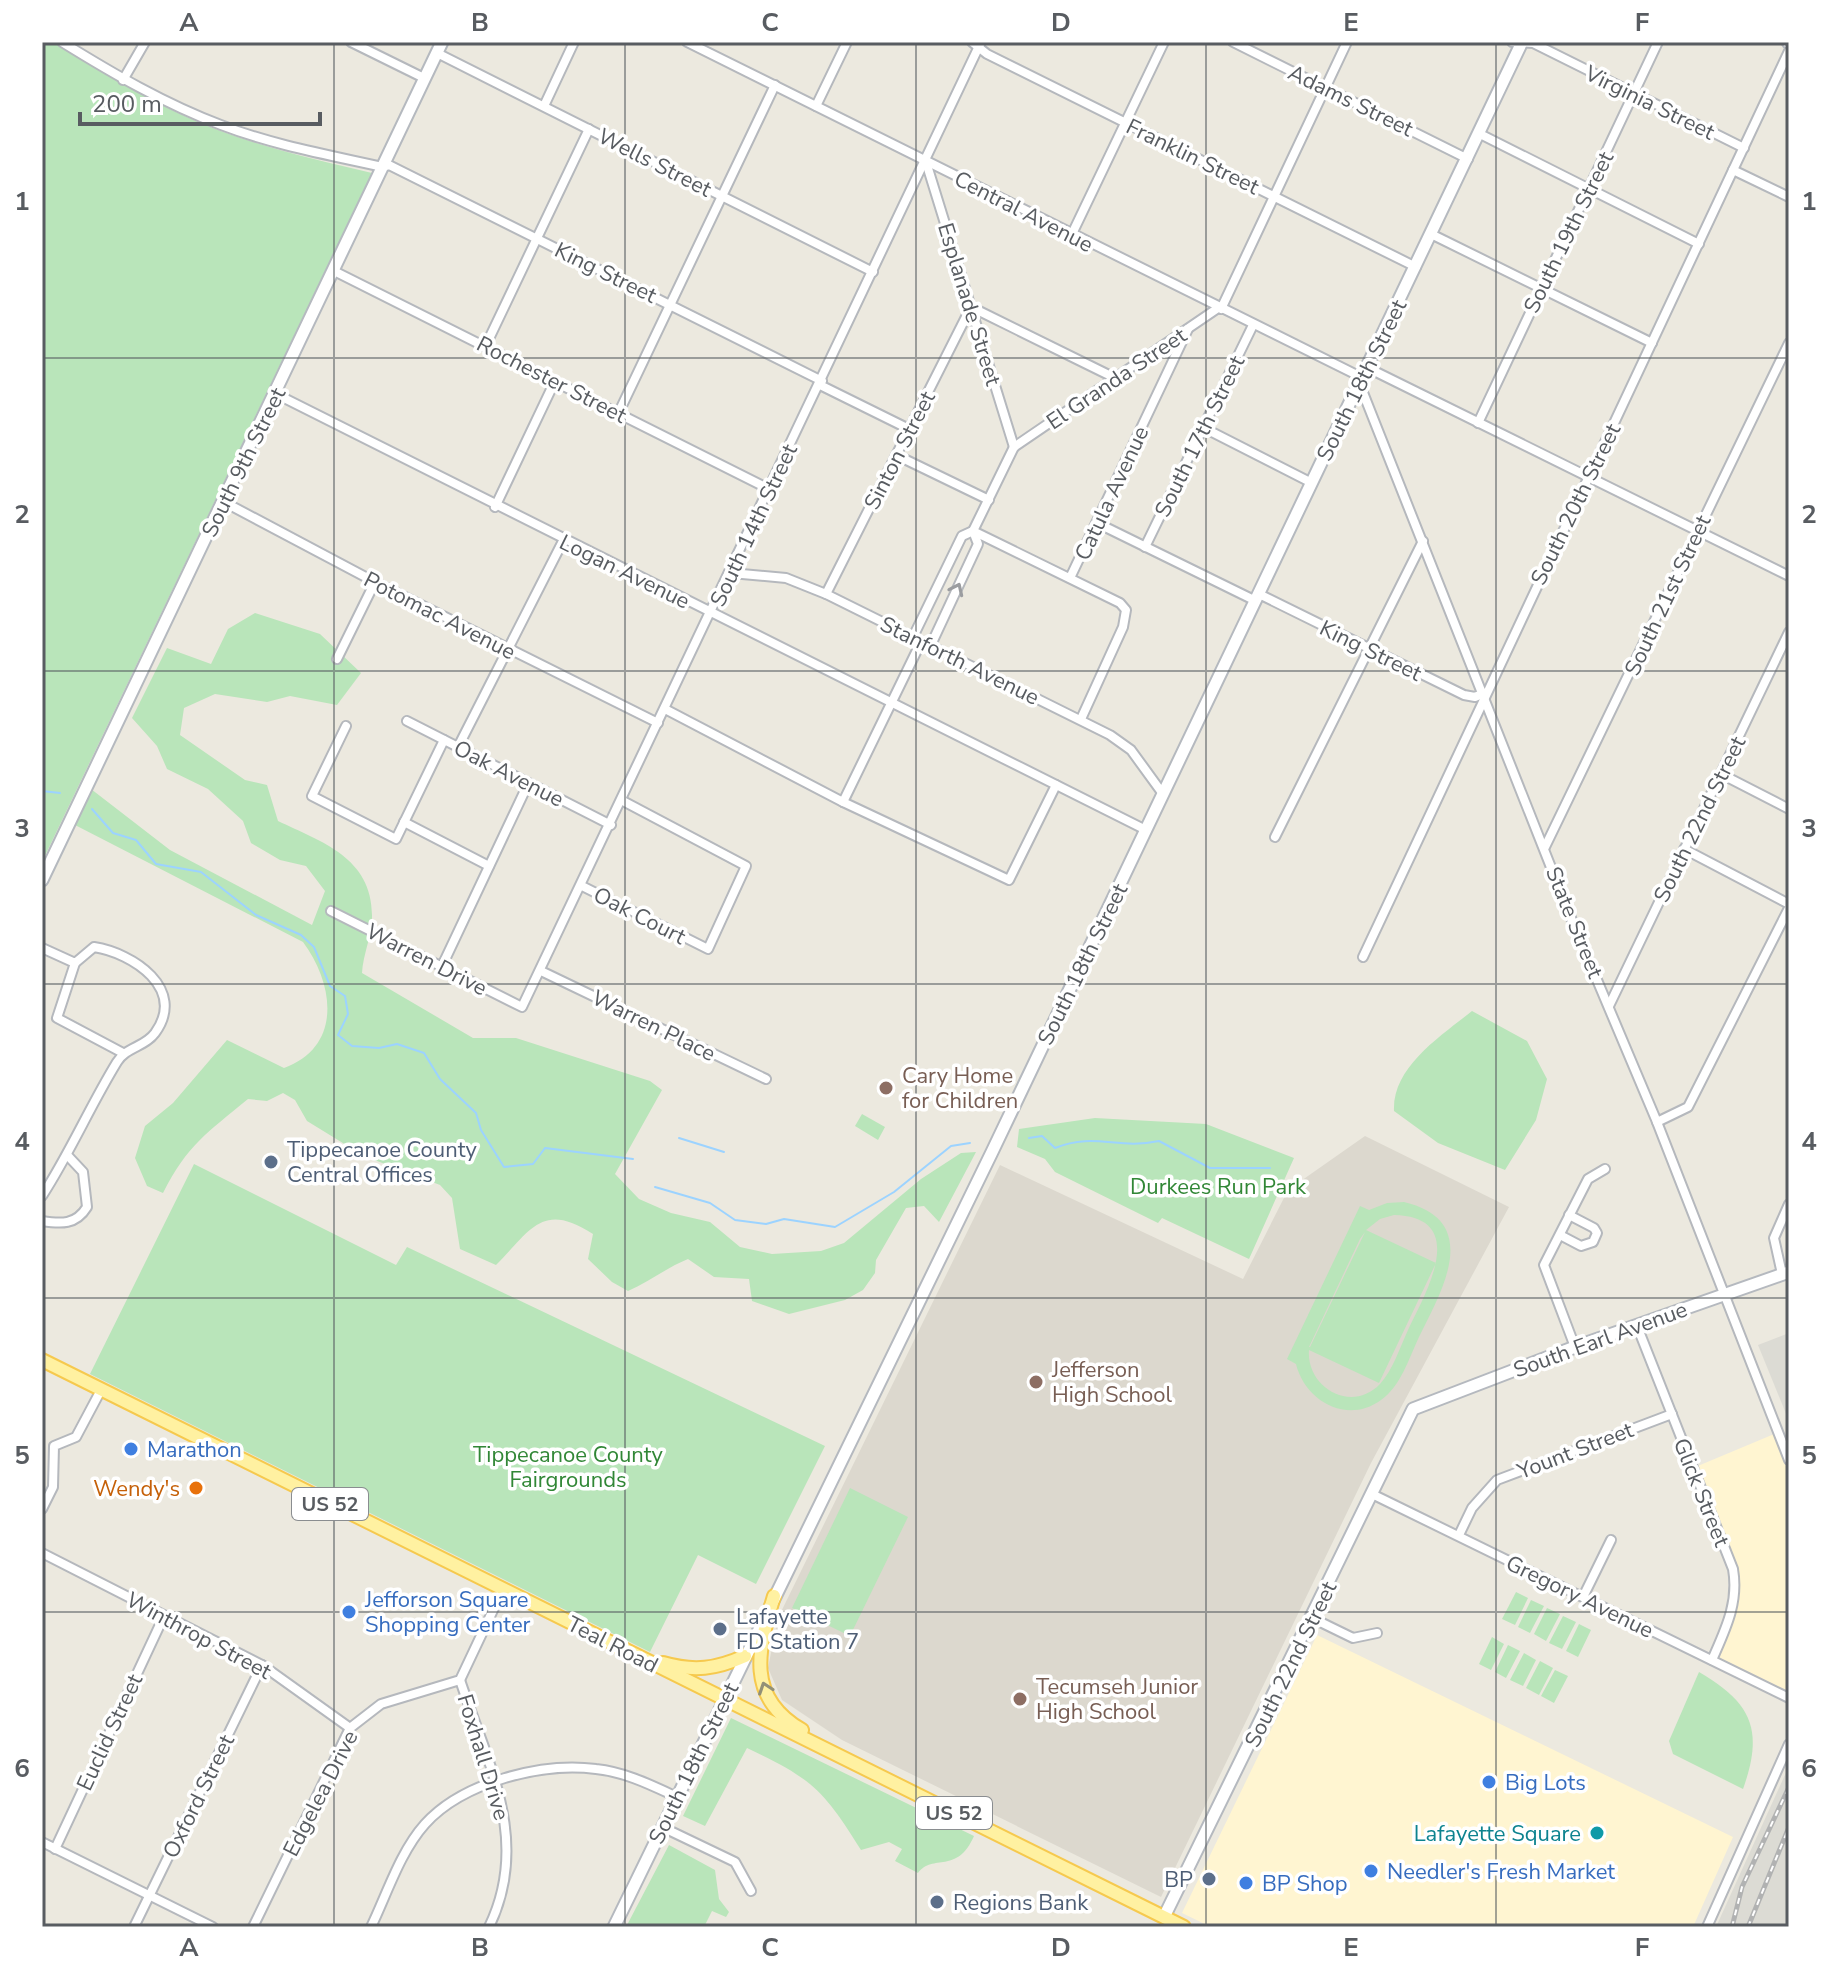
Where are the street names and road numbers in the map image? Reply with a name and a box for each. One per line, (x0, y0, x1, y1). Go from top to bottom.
street label: Adams Street (1283, 58, 1418, 144)
street label: Virginia Street (1579, 58, 1720, 147)
street label: Franklin Street (1121, 112, 1264, 202)
street label: Wells Street (593, 121, 717, 204)
street label: South 19th Street (1517, 146, 1621, 318)
street label: Central Avenue (949, 164, 1098, 260)
street label: Esplanade Street (930, 219, 1008, 390)
street label: King Street (550, 235, 662, 311)
street label: South 18th Street (1310, 294, 1414, 466)
street label: El Granda Street (1041, 321, 1193, 437)
street label: Rochester Street (471, 329, 632, 431)
street label: South 17th Street (1148, 350, 1252, 522)
street label: South 9th Street (195, 382, 293, 542)
street label: Sinton Street (857, 386, 943, 515)
street label: South 20th Street (1524, 418, 1628, 590)
street label: Catula Avenue (1068, 421, 1156, 565)
street label: South 14th Street (703, 439, 805, 612)
street label: South 21st Street (1617, 510, 1718, 681)
street label: Logan Avenue (554, 527, 695, 616)
street label: Potomac Avenue (359, 565, 521, 667)
street label: Stanforth Avenue (875, 609, 1044, 712)
street label: King Street (1315, 613, 1427, 689)
street label: South 22nd Street (1647, 731, 1753, 908)
street label: Oak Avenue (448, 733, 569, 815)
street label: State Street (1538, 862, 1610, 983)
street label: South 18th Street (1031, 878, 1135, 1050)
street label: Oak Court (588, 880, 691, 952)
street label: Warren Drive (361, 917, 492, 1003)
street label: Warren Place (587, 983, 720, 1069)
street label: South Earl Avenue (1509, 1295, 1692, 1385)
street label: Yount Street (1512, 1415, 1638, 1487)
street label: Glick Street (1666, 1434, 1737, 1551)
road number: US 52 (292, 1488, 368, 1520)
street label: Gregory Avenue (1501, 1548, 1658, 1646)
street label: South 22nd Street (1238, 1576, 1344, 1753)
street label: Winthrop Street (121, 1585, 277, 1687)
street label: Teal Road (562, 1609, 663, 1681)
street label: Euclid Street (70, 1669, 150, 1796)
street label: South 18th Street (642, 1677, 746, 1849)
street label: Foxhall Drive (450, 1691, 516, 1824)
street label: Edgelea Drive (276, 1725, 366, 1862)
street label: Oxford Street (156, 1729, 242, 1863)
road number: US 52 (916, 1797, 992, 1829)

